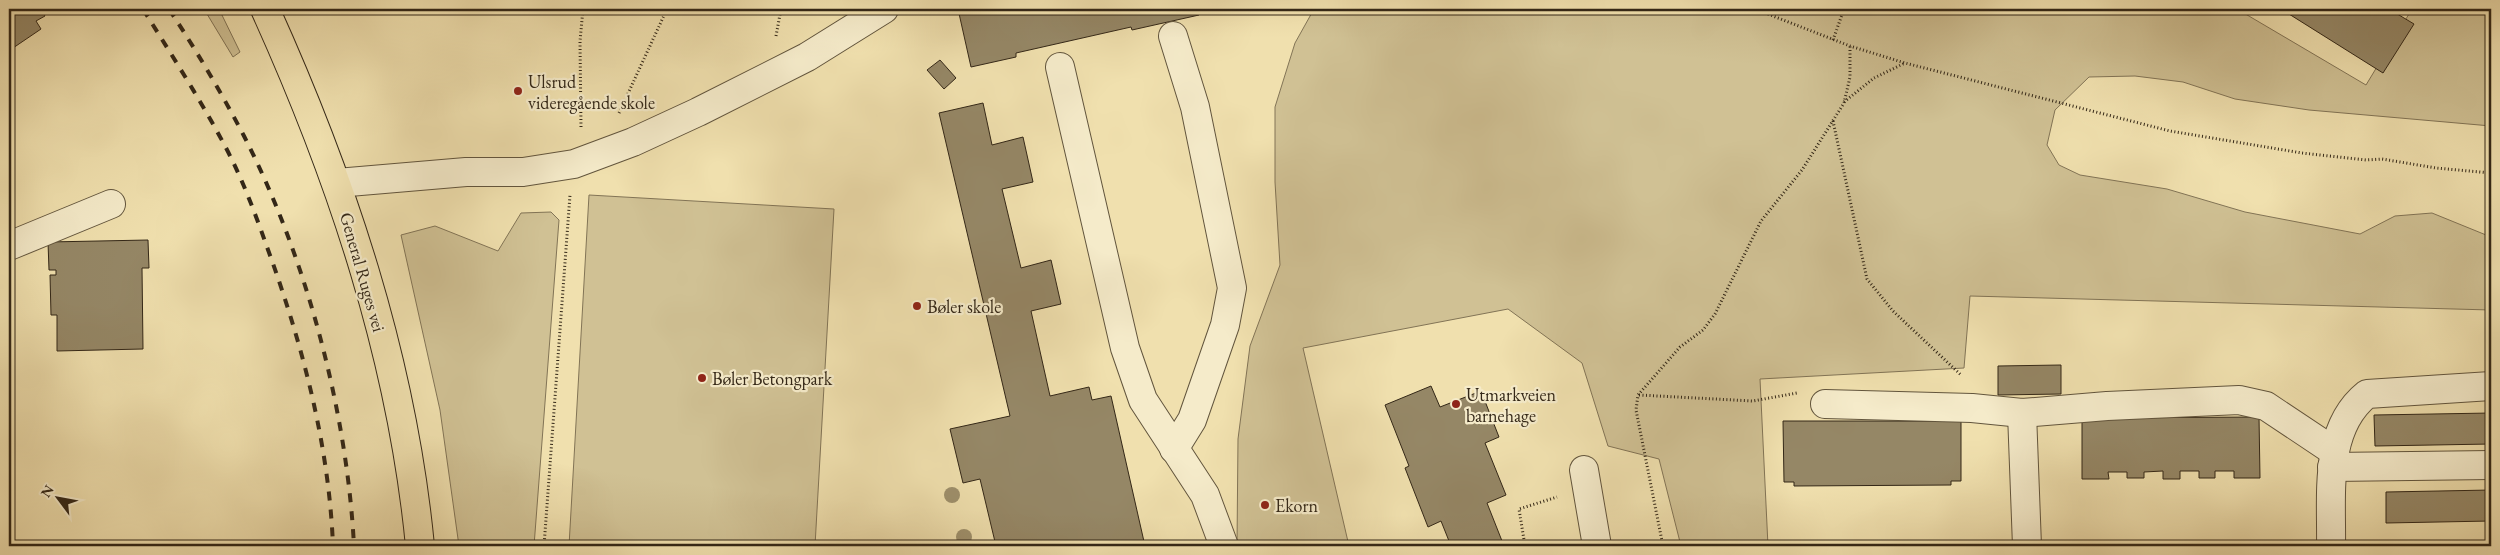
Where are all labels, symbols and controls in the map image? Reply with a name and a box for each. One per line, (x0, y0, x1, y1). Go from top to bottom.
place label: Ulsrud videregående skole (528, 70, 655, 114)
marker: Ulsrud videregående skole (512, 85, 524, 97)
street label: General Ruges vei (335, 210, 391, 335)
place label: Bøler skole (927, 295, 1001, 318)
marker: Bøler skole (911, 300, 923, 312)
place label: Bøler Betongpark (712, 367, 833, 390)
marker: Bøler Betongpark (696, 372, 708, 384)
place label: Utmarkveien barnehage (1466, 383, 1556, 427)
marker: Utmarkveien barnehage (1450, 398, 1462, 410)
north arrow (32, 472, 82, 522)
text: N (36, 481, 58, 501)
place label: Ekorn (1275, 494, 1319, 517)
marker: Ekorn (1259, 499, 1271, 511)

